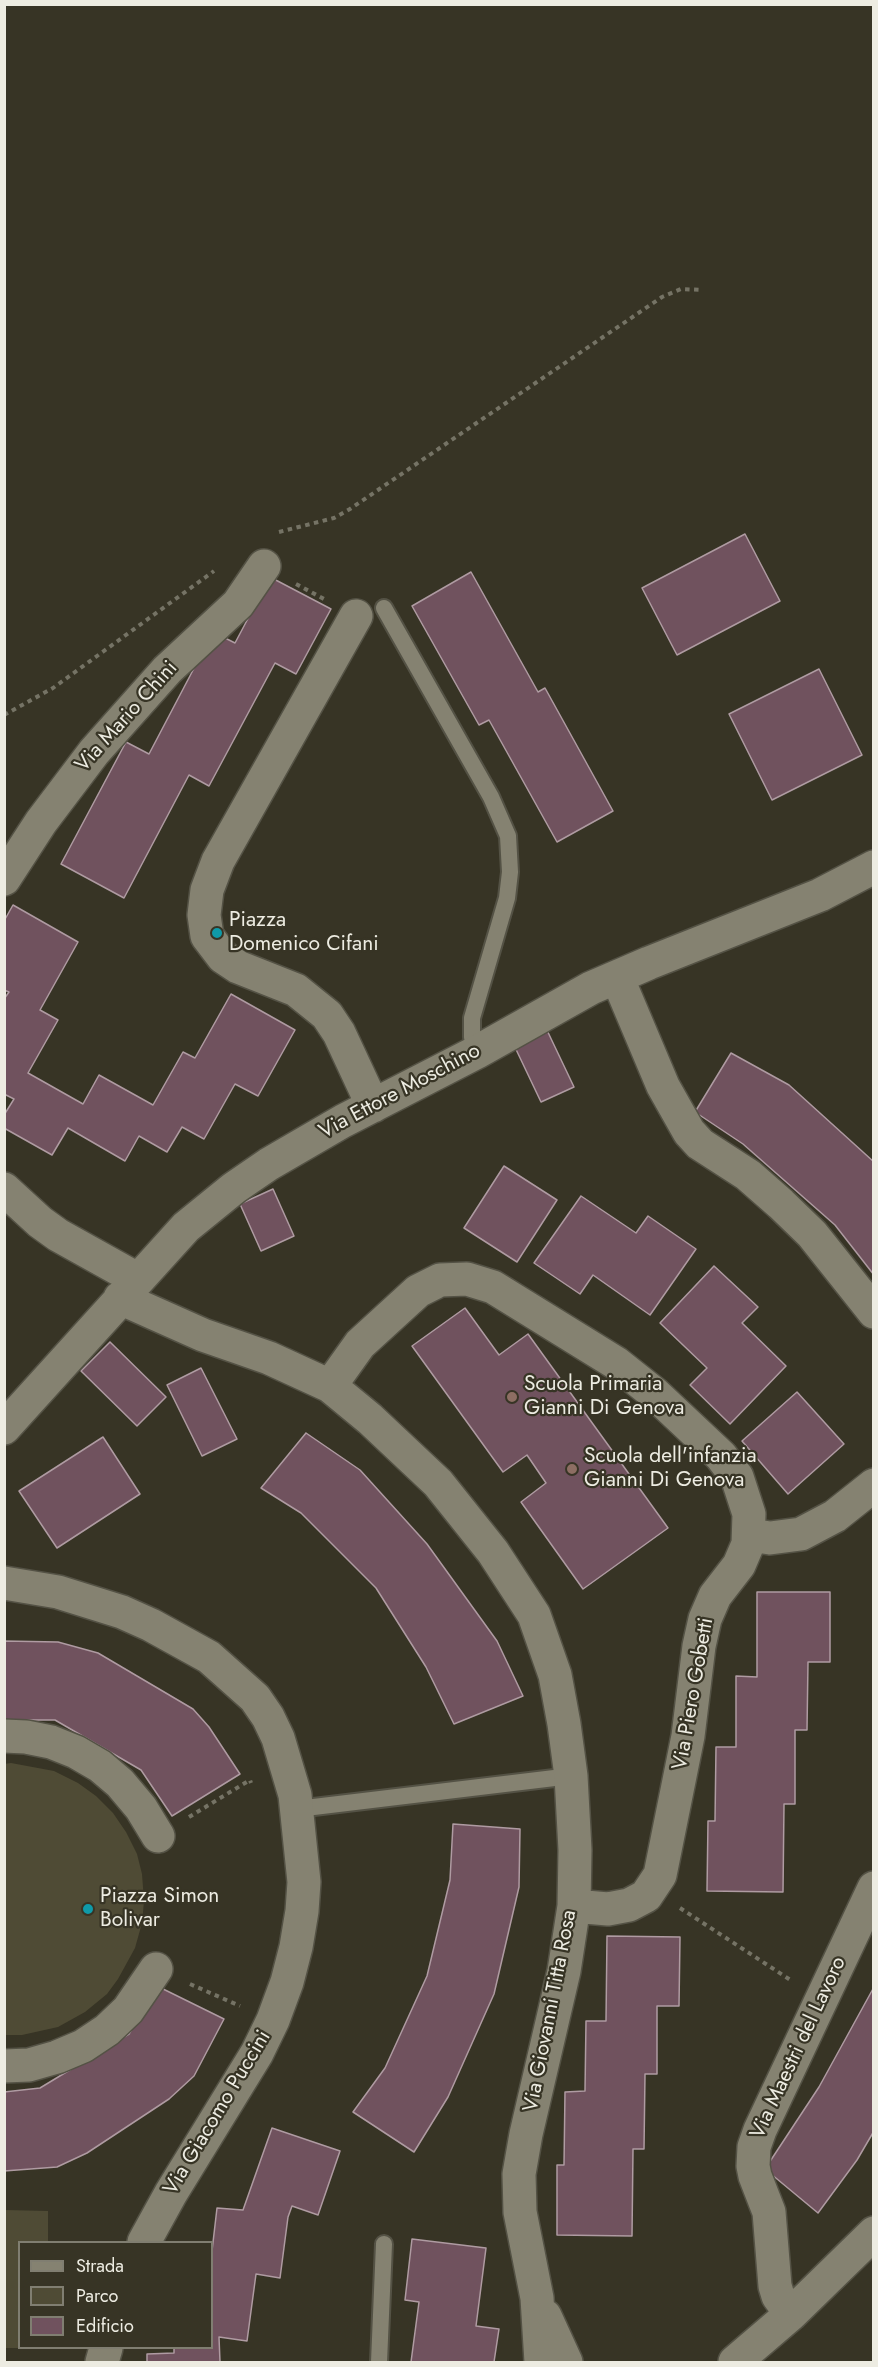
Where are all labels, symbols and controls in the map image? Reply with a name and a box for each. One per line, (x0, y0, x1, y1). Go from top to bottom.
street label: Via Mario Chini (71, 656, 183, 778)
place label: Piazza Domenico Cifani (229, 908, 379, 958)
marker: Piazza Domenico Cifani (210, 926, 224, 940)
street label: Via Ettore Moschino (315, 1039, 485, 1145)
place label: Scuola Primaria Gianni Di Genova (524, 1372, 684, 1422)
marker: Scuola Primaria Gianni Di Genova (505, 1390, 519, 1404)
place label: Scuola dell'infanzia Gianni Di Genova (584, 1444, 757, 1494)
marker: Scuola dell'infanzia Gianni Di Genova (565, 1462, 579, 1476)
street label: Via Piero Gobetti (668, 1616, 720, 1772)
place label: Piazza Simon Bolivar (100, 1884, 219, 1934)
marker: Piazza Simon Bolivar (81, 1902, 95, 1916)
street label: Via Giovanni Titta Rosa (519, 1908, 583, 2114)
street label: Via Maestri del Lavoro (746, 1953, 852, 2143)
street label: Via Giacomo Puccini (159, 2026, 277, 2200)
legend (18, 2241, 213, 2349)
text: Strada (76, 2253, 124, 2279)
text: Parco (76, 2283, 118, 2309)
text: Edificio (76, 2313, 134, 2339)

